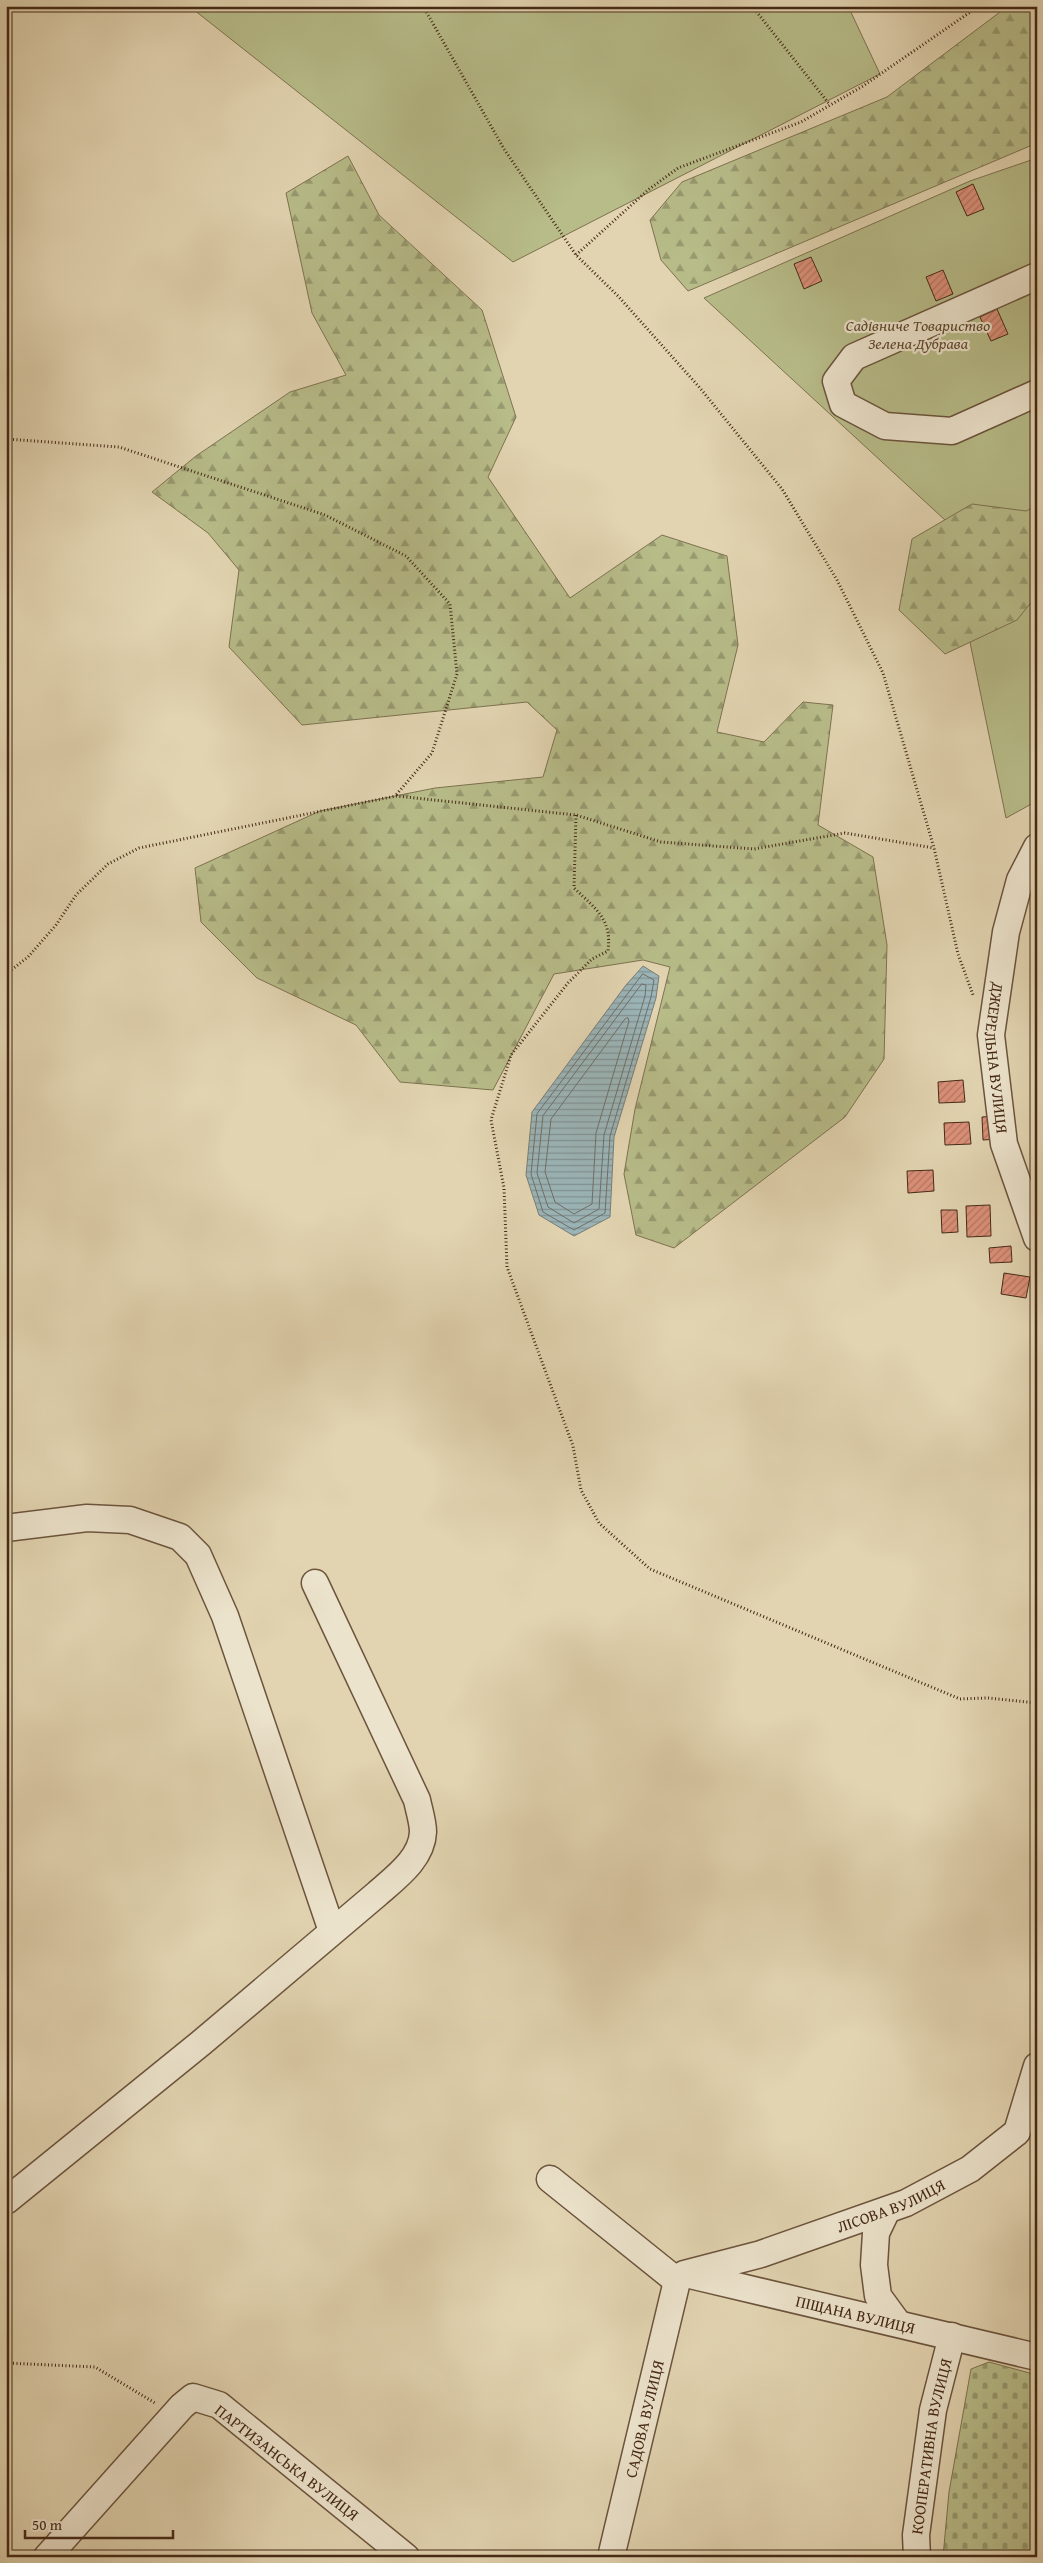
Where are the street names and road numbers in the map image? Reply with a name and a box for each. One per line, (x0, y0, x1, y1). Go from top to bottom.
street label: ДЖЕРЕЛЬНА ВУЛИЦЯ (979, 980, 1015, 1135)
street label: ЛІСОВА ВУЛИЦЯ (833, 2172, 950, 2239)
street label: ПІЩАНА ВУЛИЦЯ (793, 2288, 918, 2340)
street label: КООПЕРАТИВНА ВУЛИЦЯ (904, 2355, 958, 2536)
street label: САДОВА ВУЛИЦЯ (618, 2357, 670, 2480)
street label: ПАРТИЗАНСЬКА ВУЛИЦЯ (210, 2398, 365, 2526)

